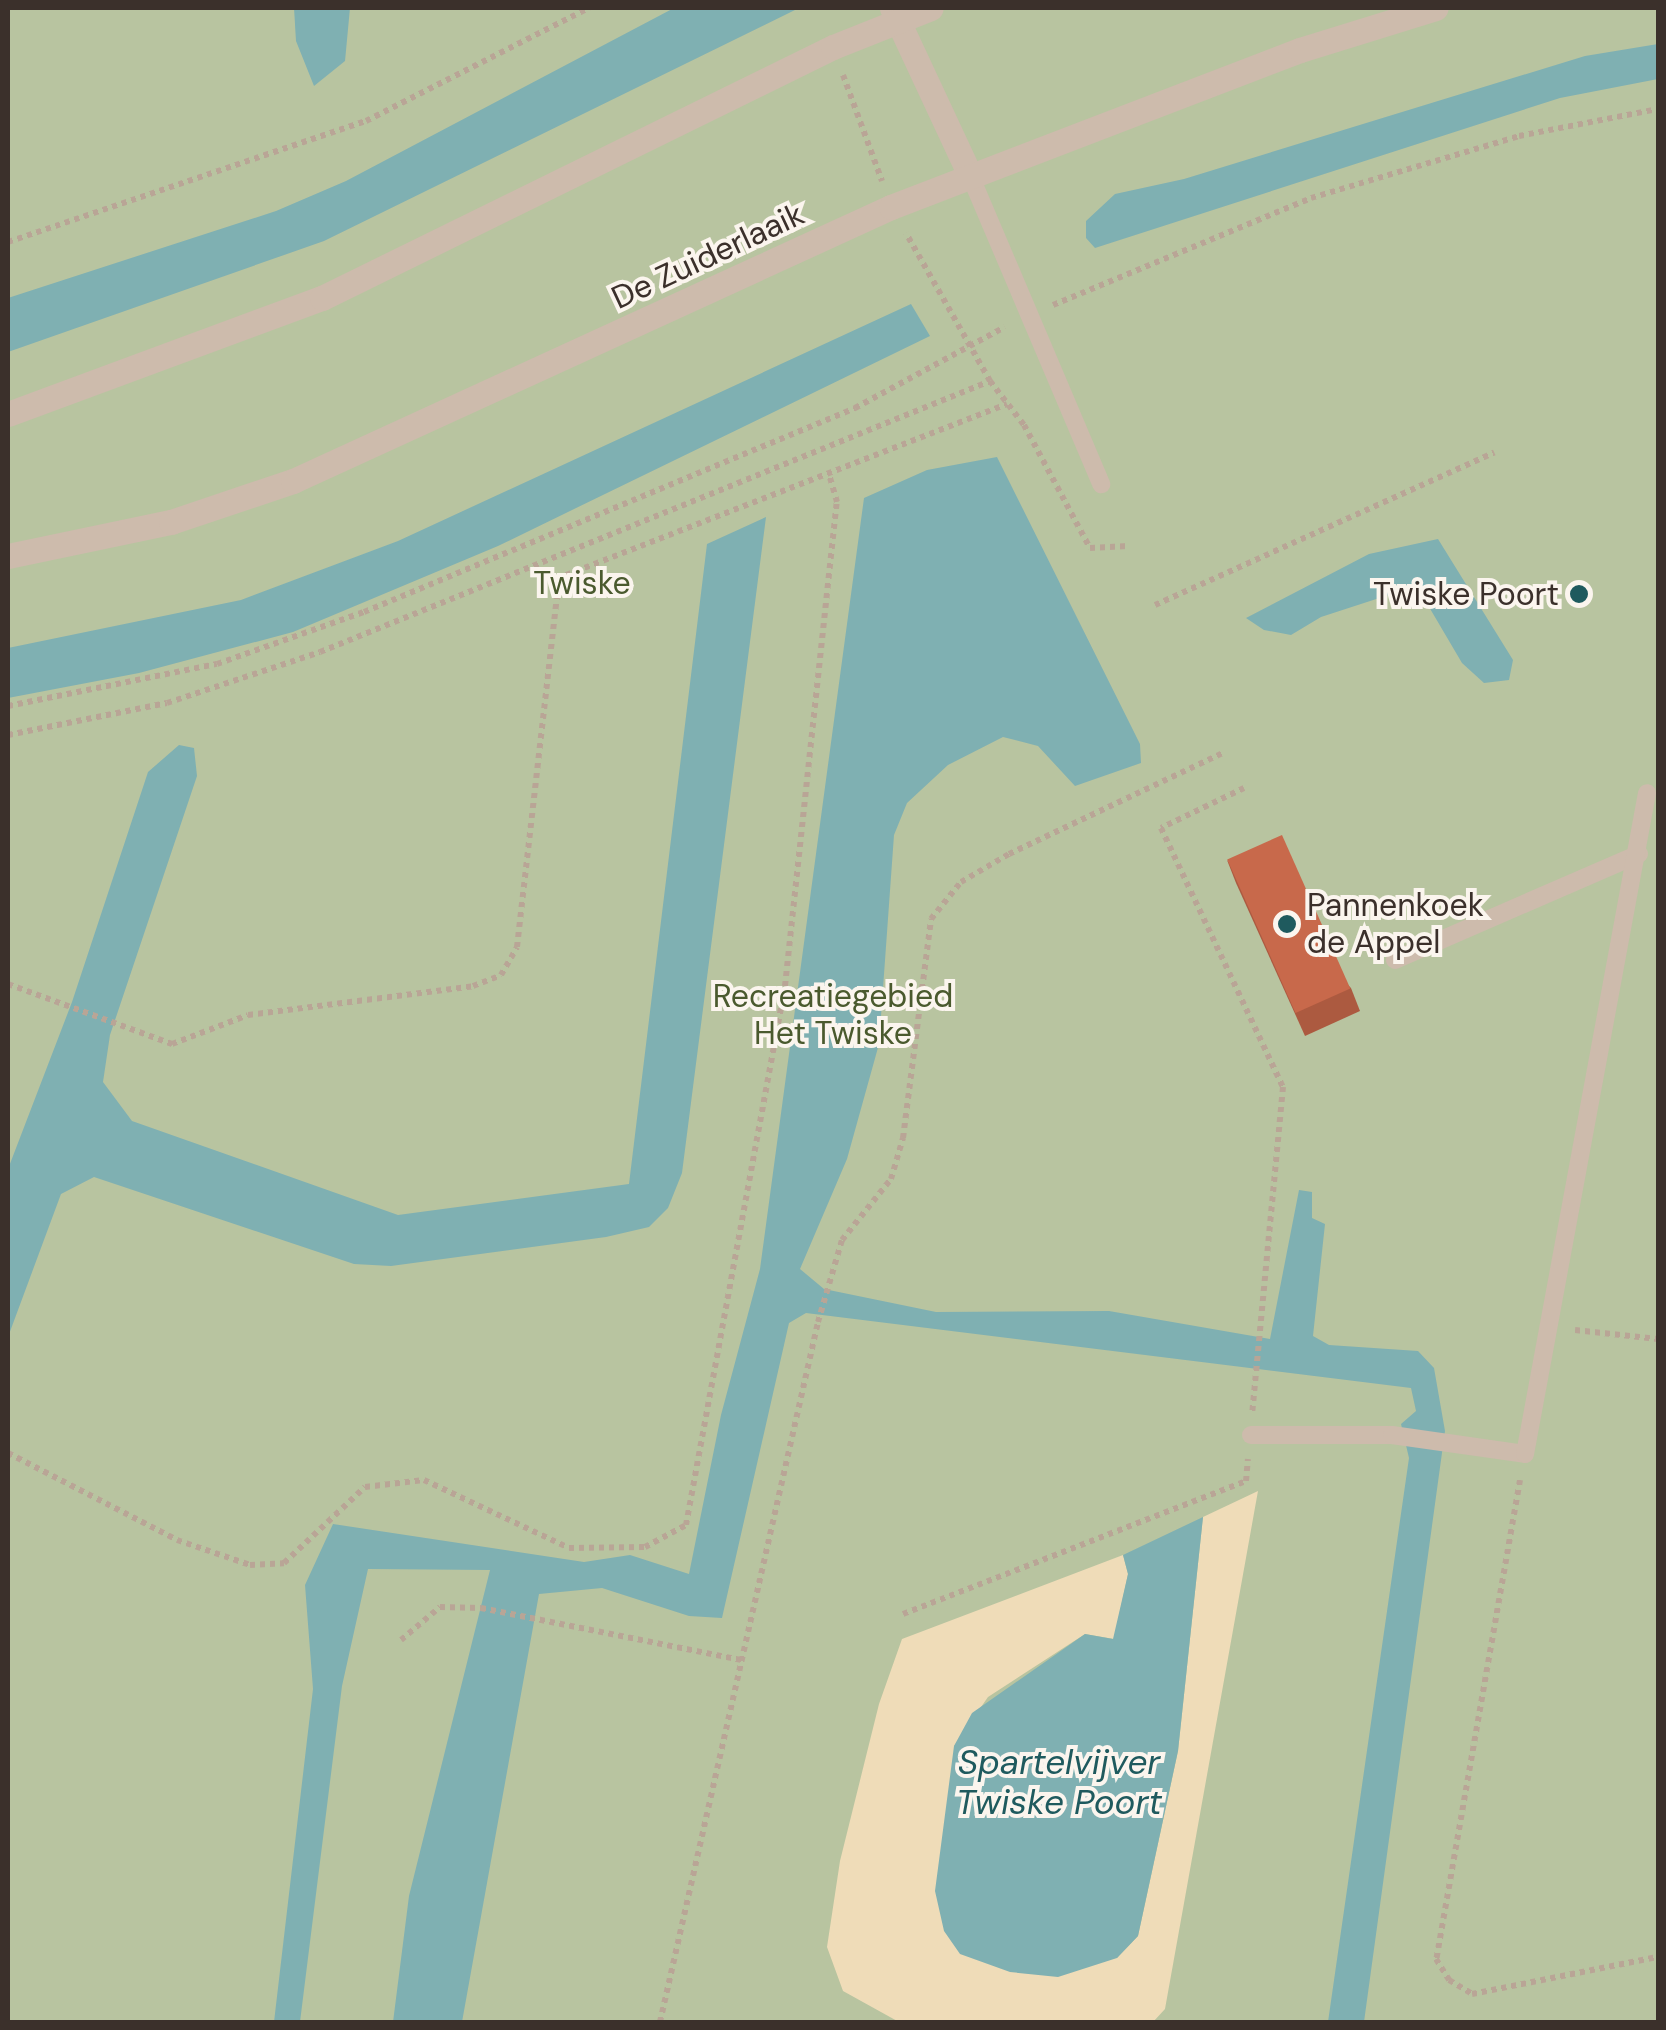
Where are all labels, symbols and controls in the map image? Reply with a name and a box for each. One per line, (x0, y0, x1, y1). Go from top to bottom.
street label: De Zuiderlaaik (606, 195, 810, 317)
park label: Twiske (533, 564, 631, 602)
place label: Twiske Poort (1373, 575, 1559, 613)
marker: Twiske Poort (1568, 583, 1590, 605)
place label: Pannenkoek de Appel (1307, 887, 1484, 962)
marker: Pannenkoek de Appel (1276, 913, 1298, 935)
park label: Recreatiegebied Het Twiske (713, 978, 953, 1053)
water label: Spartelvijver Twiske Poort (956, 1741, 1162, 1823)

